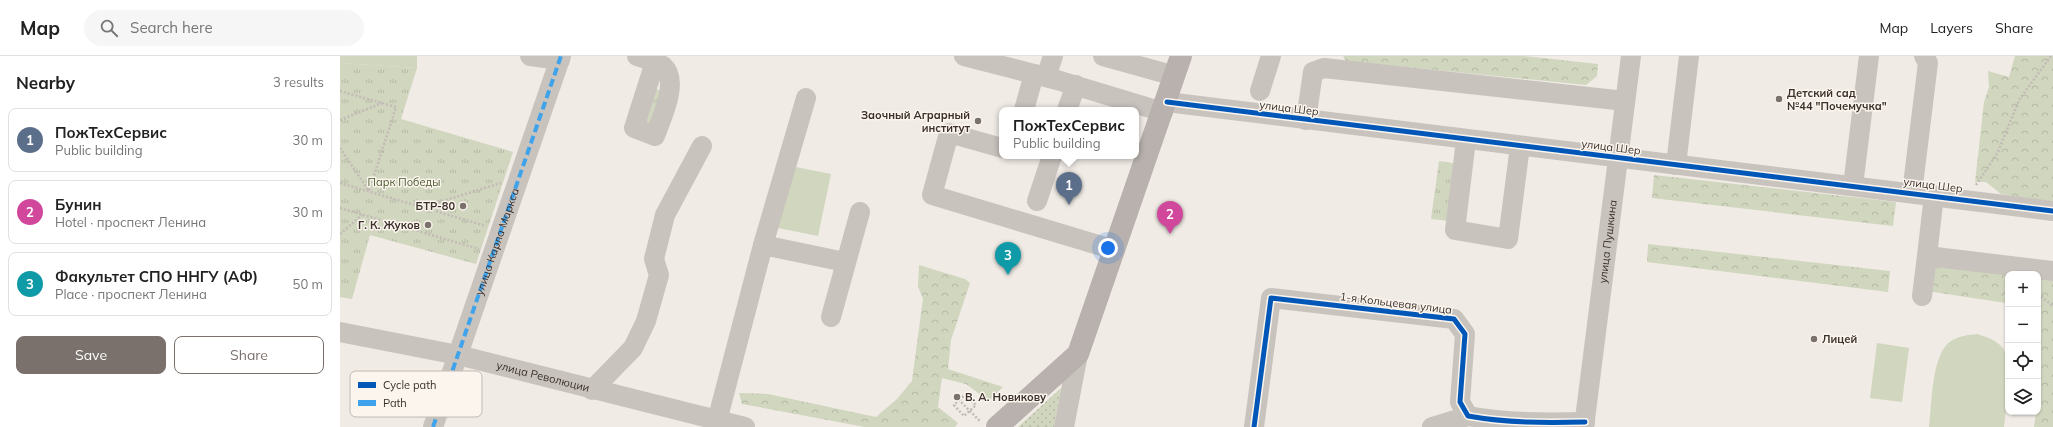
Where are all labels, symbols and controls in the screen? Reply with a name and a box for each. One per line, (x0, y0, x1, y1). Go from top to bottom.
search box (84, 10, 364, 46)
text: Map (20, 16, 60, 40)
icon: search (98, 17, 120, 39)
text: Search here (130, 18, 213, 37)
text: Map (1879, 19, 1908, 37)
text: Layers (1930, 19, 1973, 37)
text: Share (1995, 19, 2033, 37)
text: Nearby (16, 72, 75, 93)
text: 3 results (273, 74, 324, 90)
place label: Детский сад №44 "Почемучка" (1787, 86, 1887, 113)
marker: Детский сад №44 "Почемучка" (1774, 94, 1784, 104)
street label: улица Шер (1259, 97, 1320, 119)
popup (999, 107, 1139, 159)
place label: Заочный Аграрный институт (861, 108, 971, 135)
marker: Заочный Аграрный институт (973, 116, 983, 126)
text: ПожТехСервис (1013, 116, 1125, 135)
text: ПожТехСервис (55, 123, 167, 142)
text: 1 (26, 132, 34, 148)
text: 30 m (293, 132, 323, 148)
text: Public building (1013, 135, 1101, 151)
street label: улица Шер (1581, 136, 1642, 158)
text: Public building (55, 142, 143, 158)
pin: 1 (1056, 172, 1082, 205)
street label: улица Шер (1903, 174, 1964, 196)
park label: Парк Победы (368, 175, 440, 189)
street label: улица Карла Маркса (472, 186, 522, 297)
text: Бунин (55, 195, 101, 214)
place label: БТР-80 (416, 199, 455, 213)
street label: улица Пушкина (1595, 199, 1620, 284)
marker: БТР-80 (458, 201, 468, 211)
pin: 2 (1157, 201, 1183, 234)
text: 2 (26, 204, 34, 220)
text: 30 m (293, 204, 323, 220)
text: Hotel · проспект Ленина (55, 214, 206, 230)
place label: Г. К. Жуков (358, 218, 420, 232)
marker: Г. К. Жуков (423, 220, 433, 230)
your location (1098, 238, 1118, 258)
pin: 3 (995, 242, 1021, 275)
text: Факультет СПО ННГУ (АФ) (55, 267, 258, 286)
map controls (2005, 271, 2041, 415)
button: + (2005, 271, 2041, 307)
text: 3 (26, 276, 34, 292)
text: 50 m (293, 276, 323, 292)
text: Place · проспект Ленина (55, 286, 207, 302)
street label: 1-я Кольцевая улица (1339, 289, 1453, 317)
button: − (2005, 307, 2041, 343)
place label: Лицей (1822, 332, 1857, 346)
marker: Лицей (1809, 334, 1819, 344)
button: Save (16, 336, 166, 374)
button: Share (174, 336, 324, 374)
button: locate (2005, 343, 2041, 379)
street label: улица Революции (495, 358, 591, 395)
legend (350, 371, 482, 417)
text: Cycle path (383, 378, 436, 392)
button: layers (2005, 379, 2041, 415)
place label: В. А. Новикову (965, 390, 1047, 404)
marker: В. А. Новикову (952, 392, 962, 402)
text: Path (383, 396, 407, 410)

